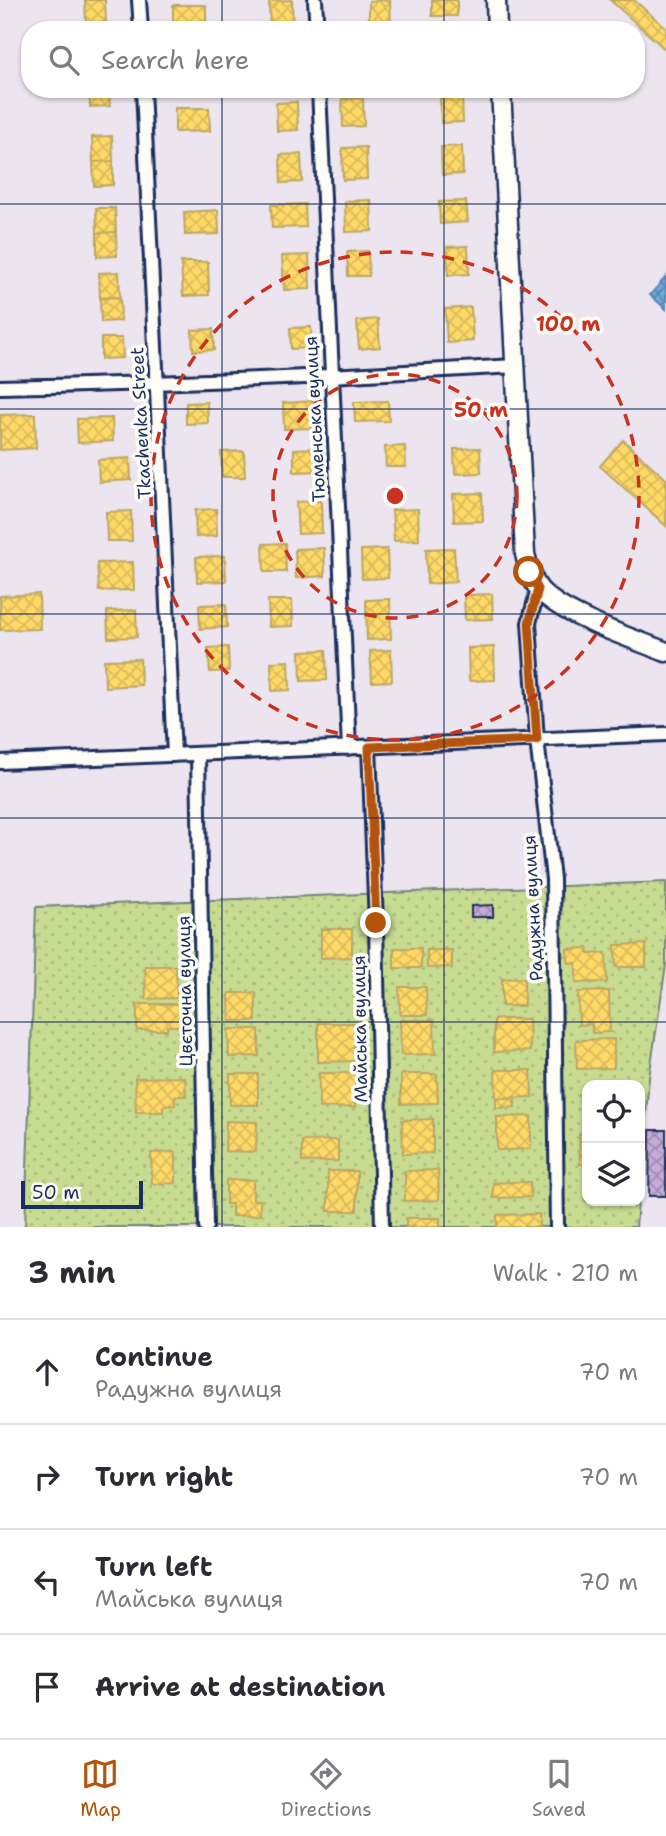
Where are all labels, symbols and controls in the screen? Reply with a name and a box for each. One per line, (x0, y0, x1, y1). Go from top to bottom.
search box (21, 21, 645, 98)
icon: search (45, 41, 83, 79)
text: Search here (101, 42, 250, 77)
text: 100 m (536, 310, 600, 338)
street label: Тюменська вулиця (299, 335, 331, 503)
street label: Tkachenka Street (125, 346, 157, 500)
text: 50 m (454, 396, 508, 424)
centre of rings (383, 484, 407, 508)
route start (513, 556, 544, 587)
street label: Радужна вулиця (517, 834, 549, 982)
route end (360, 907, 391, 938)
street label: Цвєточна вулиця (172, 915, 198, 1067)
street label: Майська вулиця (347, 955, 373, 1103)
map controls (582, 1080, 645, 1206)
button: locate (582, 1080, 645, 1143)
button: layers (582, 1143, 645, 1206)
scale bar (21, 1178, 144, 1210)
text: 50 m (32, 1180, 80, 1205)
text: 3 min (28, 1252, 115, 1293)
text: Walk · 210 m (493, 1258, 638, 1288)
text: Continue (95, 1339, 213, 1374)
icon: ahead (28, 1353, 66, 1391)
text: 70 m (579, 1357, 638, 1387)
text: Радужна вулиця (95, 1374, 282, 1404)
icon: right (28, 1458, 66, 1496)
text: Turn right (95, 1459, 233, 1494)
text: 70 m (579, 1462, 638, 1492)
text: Turn left (95, 1549, 212, 1584)
icon: left (28, 1563, 66, 1601)
text: 70 m (579, 1567, 638, 1597)
text: Майська вулиця (95, 1584, 283, 1614)
icon: arrive (28, 1668, 66, 1706)
text: Arrive at destination (95, 1669, 385, 1704)
tab: Map (80, 1755, 121, 1822)
tab: Directions (281, 1755, 372, 1822)
tab: Saved (532, 1755, 586, 1822)

